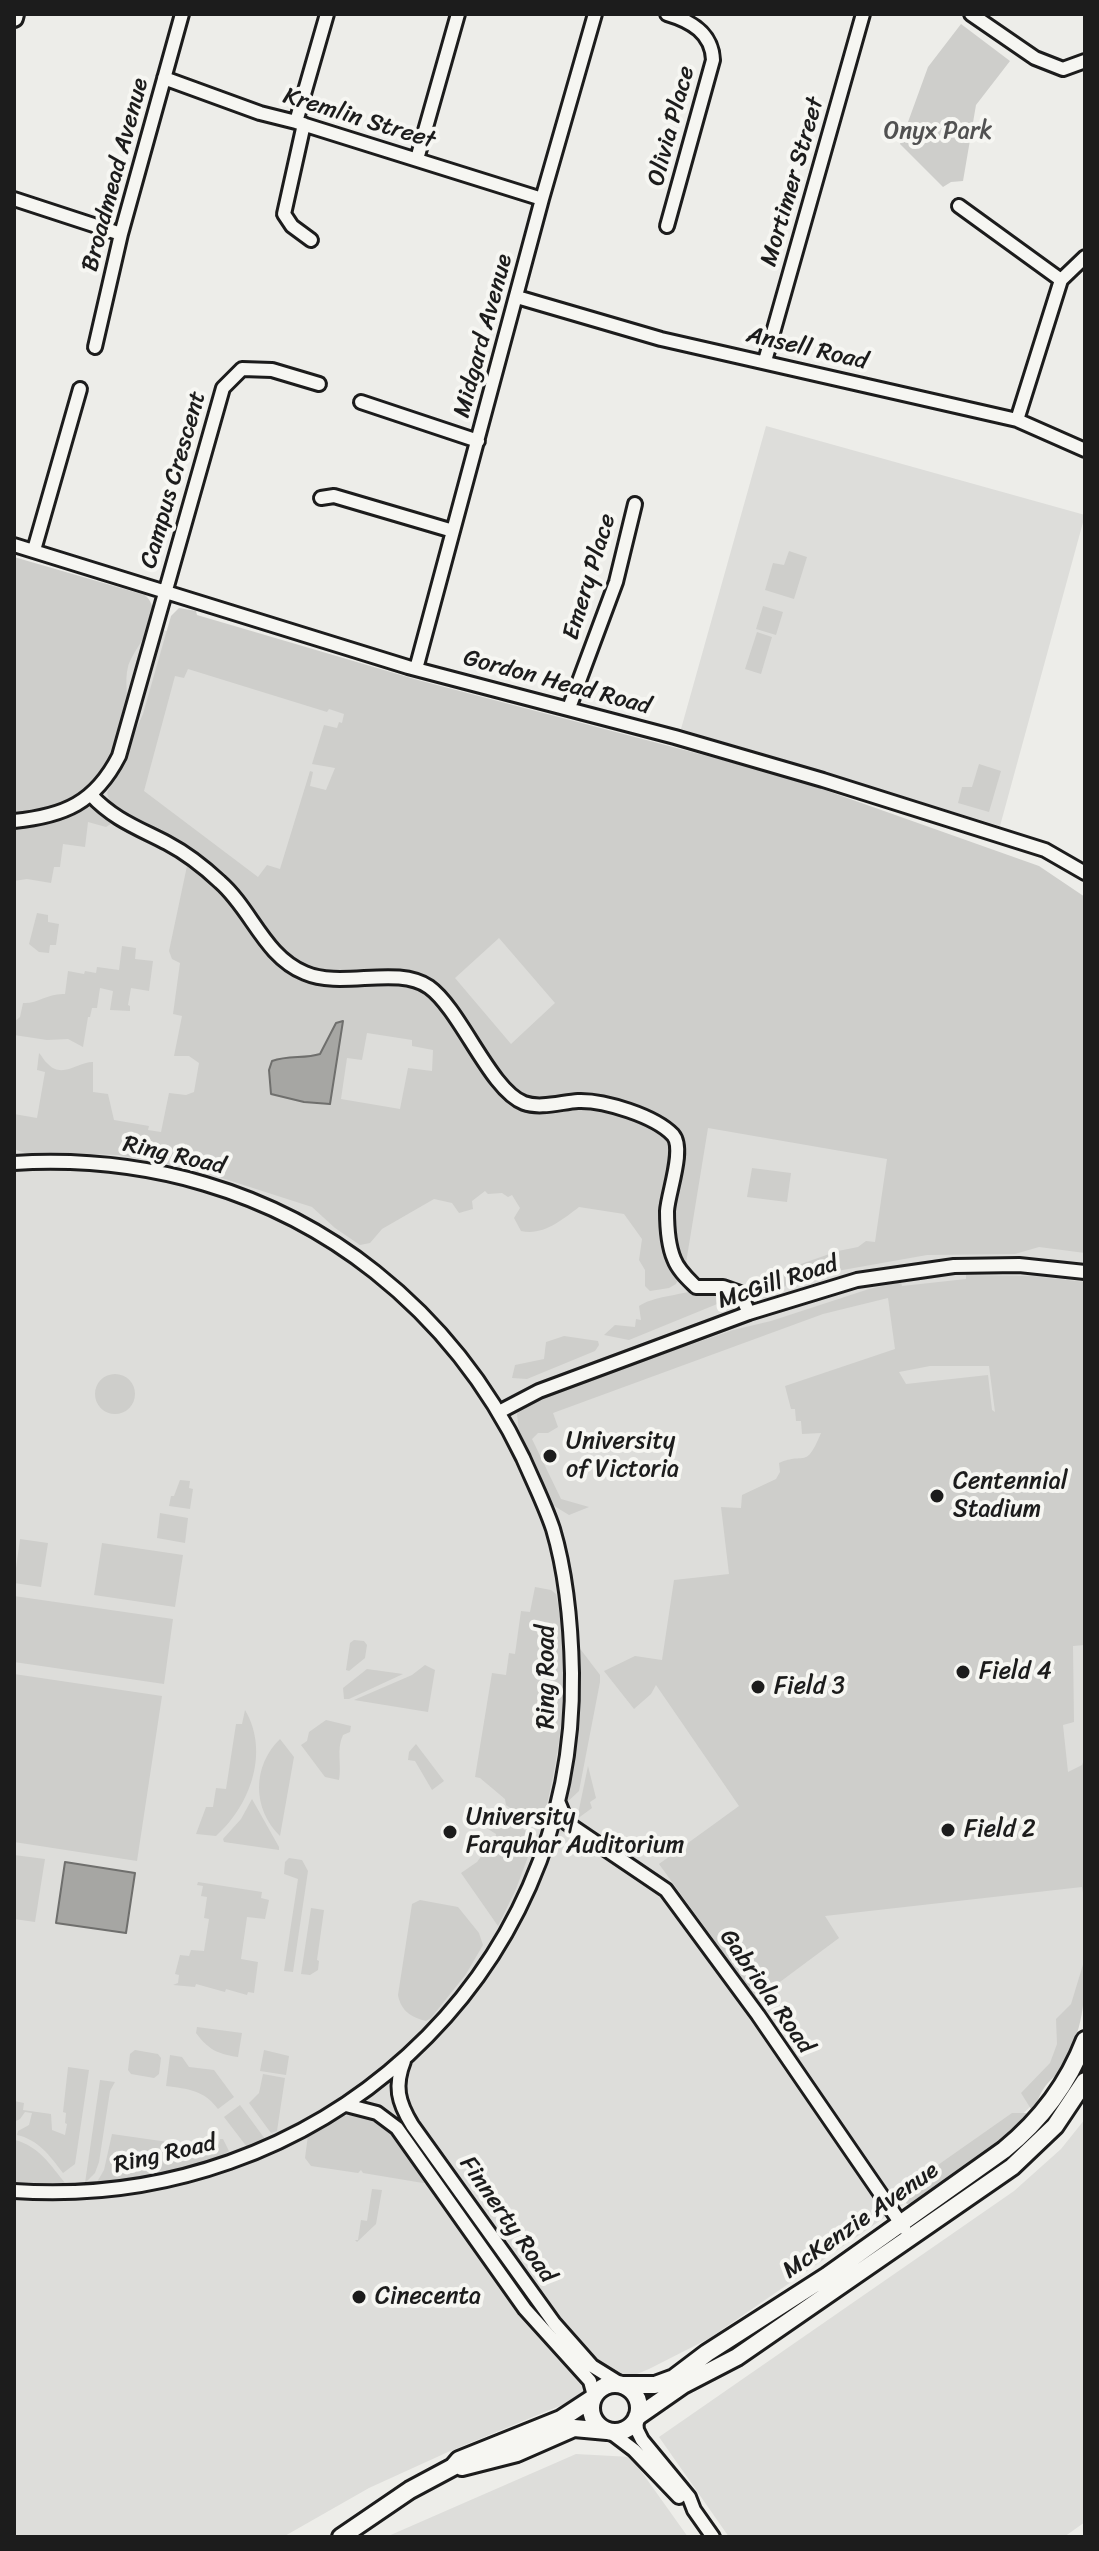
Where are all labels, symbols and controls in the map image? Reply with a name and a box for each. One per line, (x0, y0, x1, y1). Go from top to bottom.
street label: Olivia Place (642, 63, 702, 189)
street label: Broadmead Avenue (76, 75, 156, 275)
street label: Kremlin Street (279, 82, 439, 156)
street label: Mortimer Street (755, 94, 831, 270)
park label: Onyx Park (884, 118, 992, 146)
street label: Midgard Avenue (448, 251, 520, 421)
street label: Ansell Road (744, 321, 870, 377)
street label: Campus Crescent (135, 388, 213, 572)
street label: Emery Place (557, 511, 623, 643)
street label: Gordon Head Road (460, 644, 654, 722)
street label: Ring Road (120, 1130, 228, 1182)
street label: McGill Road (714, 1250, 842, 1316)
place label: University of Victoria (566, 1428, 679, 1484)
marker: University of Victoria (541, 1447, 559, 1465)
place label: Centennial Stadium (953, 1468, 1068, 1524)
marker: Centennial Stadium (928, 1487, 946, 1505)
street label: Ring Road (533, 1625, 561, 1729)
place label: Field 4 (979, 1658, 1052, 1686)
marker: Field 4 (954, 1663, 972, 1681)
place label: Field 3 (774, 1673, 845, 1701)
marker: Field 3 (749, 1678, 767, 1696)
place label: University Farquhar Auditorium (466, 1804, 684, 1860)
place label: Field 2 (964, 1816, 1036, 1844)
marker: Field 2 (939, 1821, 957, 1839)
marker: University Farquhar Auditorium (441, 1823, 459, 1841)
street label: Gabriola Road (713, 1924, 819, 2060)
street label: Ring Road (111, 2129, 219, 2181)
street label: Finnerty Road (453, 2151, 561, 2289)
street label: McKenzie Avenue (777, 2156, 945, 2286)
place label: Cinecenta (375, 2283, 481, 2311)
marker: Cinecenta (350, 2288, 368, 2306)

